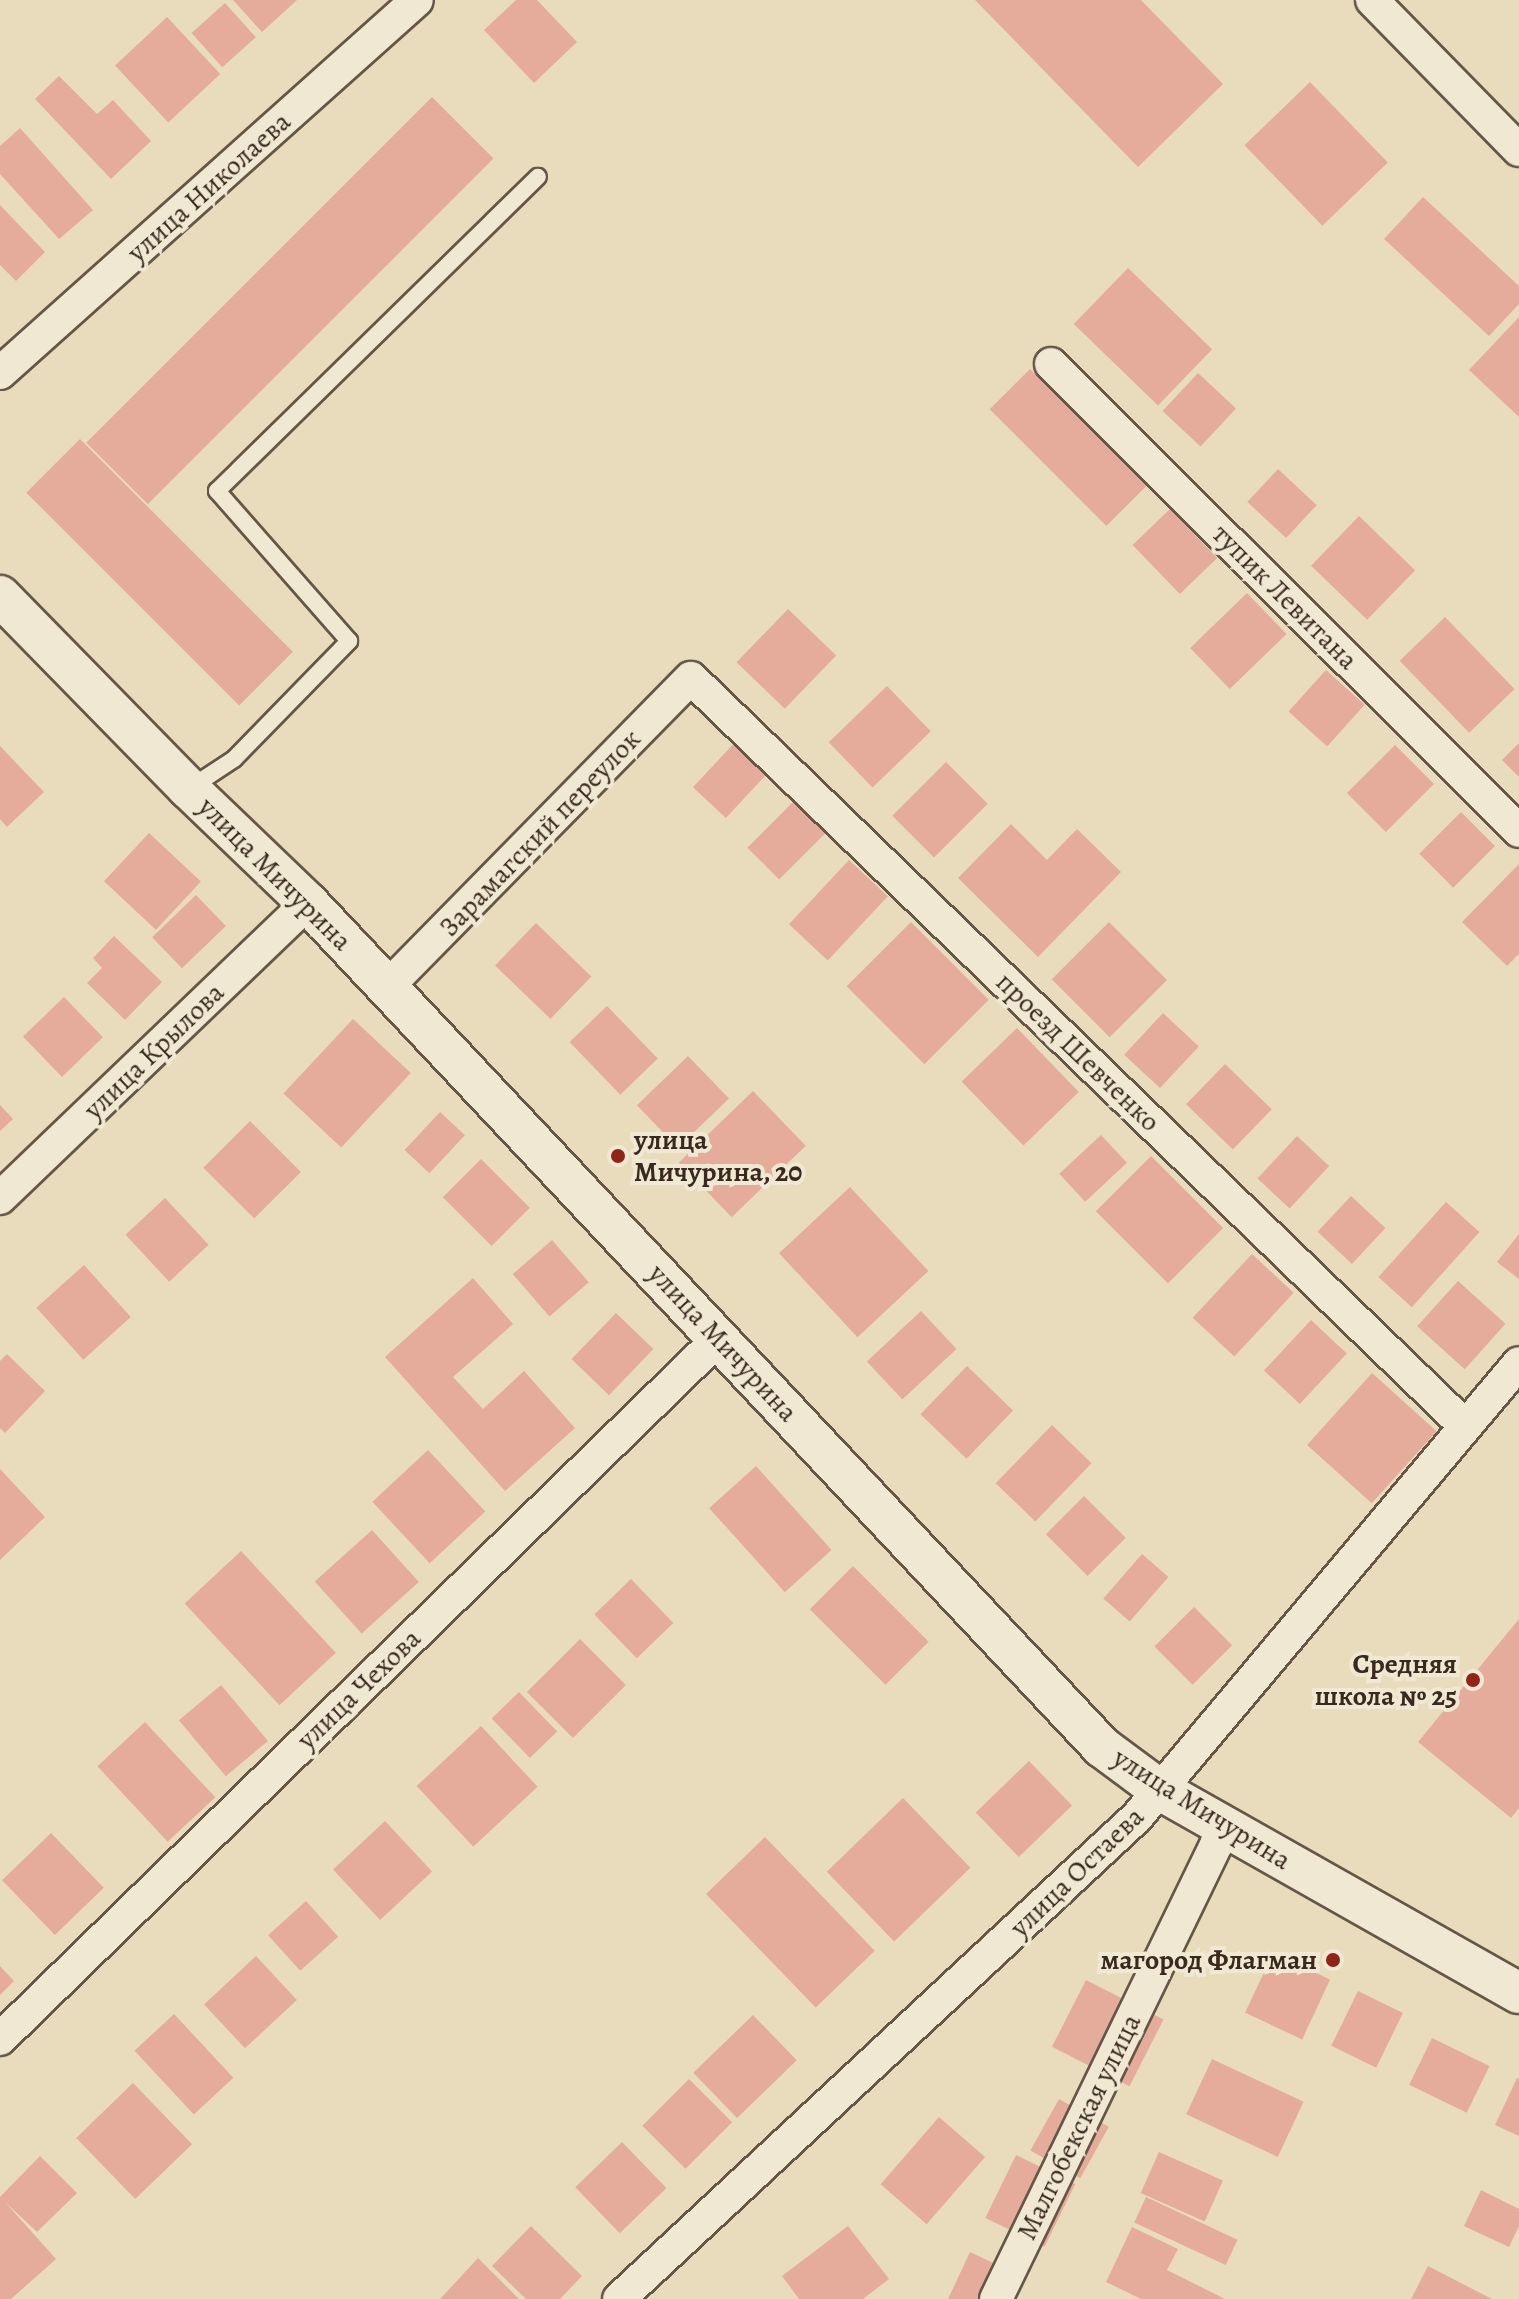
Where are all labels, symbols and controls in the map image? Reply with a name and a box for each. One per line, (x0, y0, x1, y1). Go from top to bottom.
street label: улица Николаева (120, 105, 298, 269)
street label: тупик Левитана (1205, 517, 1365, 677)
street label: Зарамагский переулок (432, 722, 648, 944)
street label: улица Мичурина (191, 790, 359, 958)
street label: проезд Шевченко (989, 965, 1167, 1139)
street label: улица Крылова (77, 976, 231, 1126)
place label: улица Мичурина, 20 (634, 1123, 803, 1189)
marker: улица Мичурина, 20 (609, 1147, 627, 1165)
street label: улица Мичурина (641, 1257, 805, 1429)
street label: улица Чехова (290, 1622, 428, 1756)
place label: Средняя школа № 25 (1315, 1647, 1457, 1713)
marker: Средняя школа № 25 (1464, 1671, 1482, 1689)
street label: улица Мичурина (1107, 1741, 1297, 1877)
street label: улица Остаева (1003, 1800, 1151, 1944)
place label: магород Флагман (1101, 1943, 1317, 1977)
marker: магород Флагман (1324, 1951, 1342, 1969)
street label: Малгобекская улица (1010, 2009, 1148, 2245)

